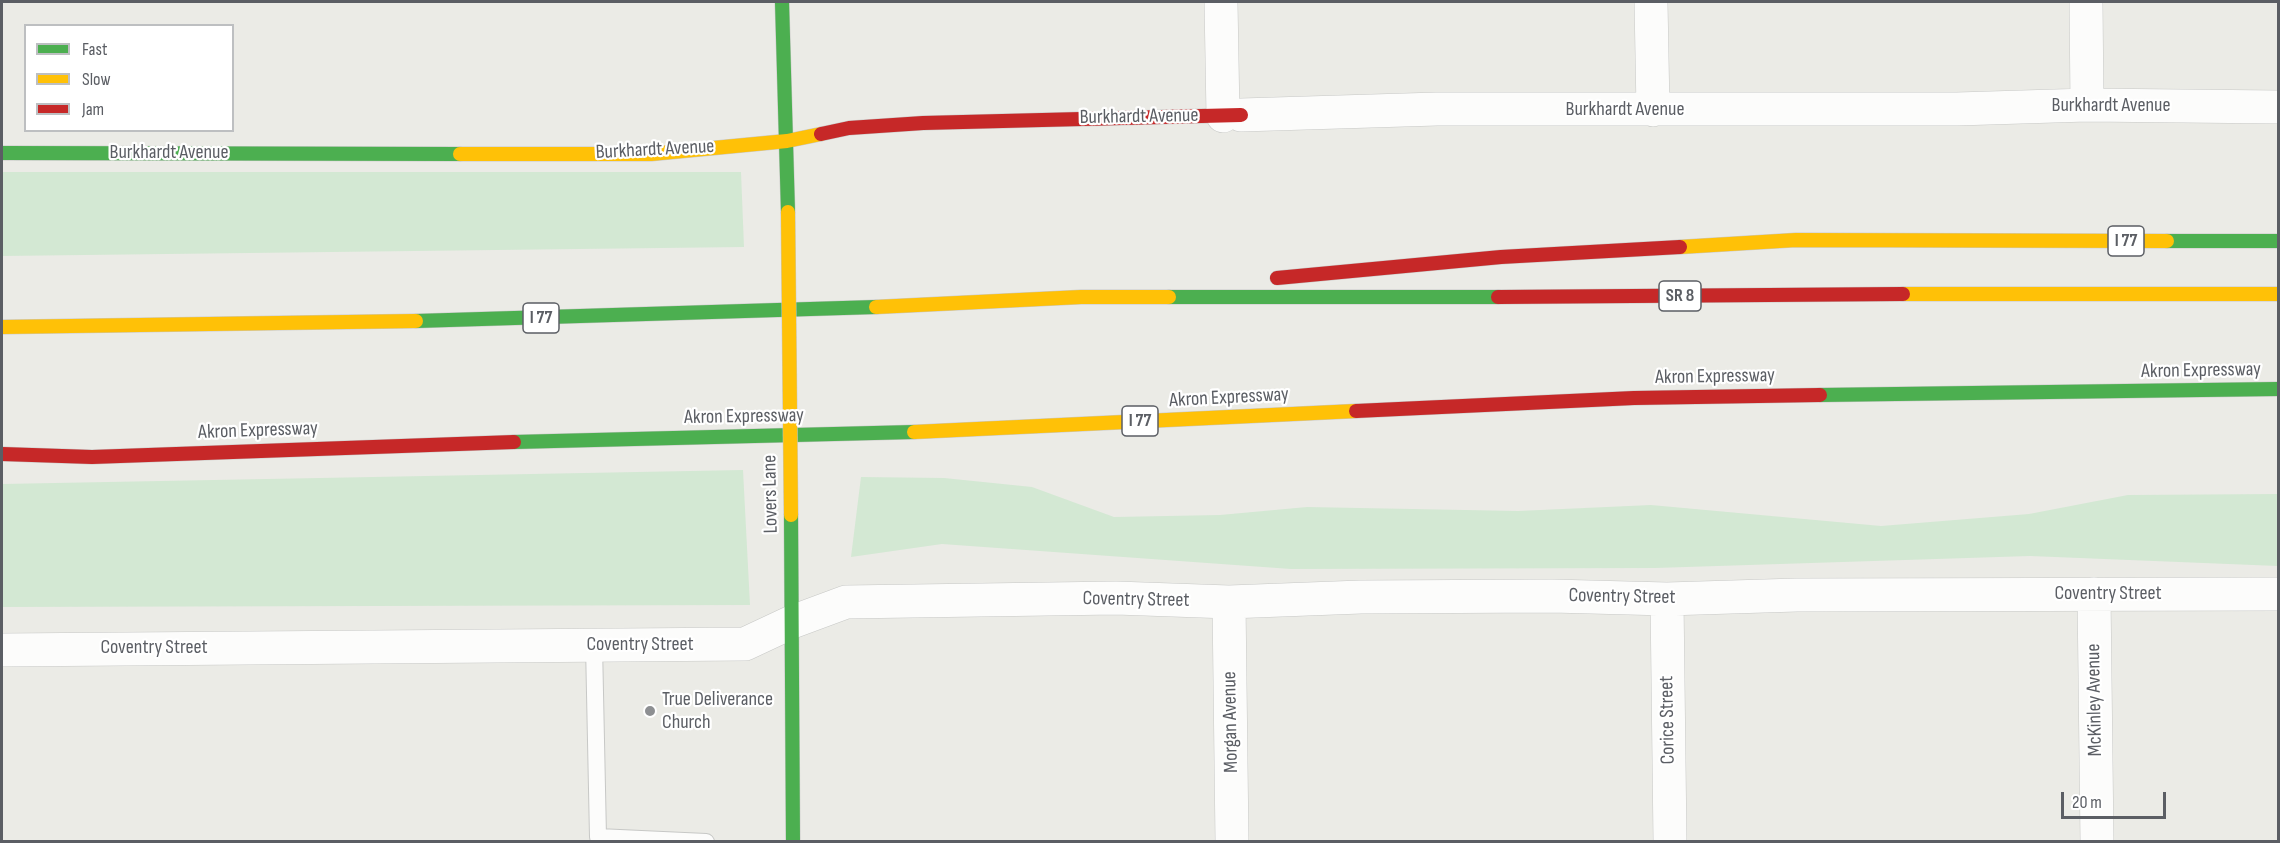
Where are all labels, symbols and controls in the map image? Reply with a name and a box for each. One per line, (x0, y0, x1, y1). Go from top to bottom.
legend (24, 24, 234, 132)
text: Fast (82, 39, 107, 60)
text: Slow (82, 69, 111, 90)
street label: Burkhardt Avenue (2052, 94, 2170, 118)
street label: Burkhardt Avenue (1566, 98, 1684, 122)
text: Jam (82, 99, 104, 120)
street label: Burkhardt Avenue (1079, 104, 1199, 130)
street label: Burkhardt Avenue (595, 135, 715, 165)
street label: Burkhardt Avenue (110, 141, 228, 165)
road number: I 77 (2108, 226, 2144, 256)
road number: SR 8 (1659, 281, 1701, 311)
road number: I 77 (523, 303, 559, 333)
street label: Akron Expressway (2141, 358, 2261, 384)
street label: Akron Expressway (1655, 364, 1775, 390)
street label: Akron Expressway (1169, 383, 1289, 413)
street label: Akron Expressway (684, 404, 804, 430)
road number: I 77 (1122, 406, 1158, 436)
street label: Akron Expressway (198, 417, 318, 445)
street label: Lovers Lane (758, 455, 784, 533)
street label: Coventry Street (2054, 582, 2162, 606)
street label: Coventry Street (1568, 584, 1676, 610)
street label: Coventry Street (1082, 587, 1190, 613)
street label: Coventry Street (586, 633, 694, 657)
street label: Coventry Street (100, 636, 208, 660)
street label: McKinley Avenue (2082, 643, 2108, 757)
street label: Morgan Avenue (1218, 671, 1244, 773)
street label: Corice Street (1655, 675, 1681, 765)
place label: True Deliverance Church (662, 688, 773, 735)
marker: True Deliverance Church (643, 704, 657, 718)
scale bar (2064, 780, 2169, 818)
text: 20 m (2072, 792, 2102, 813)

